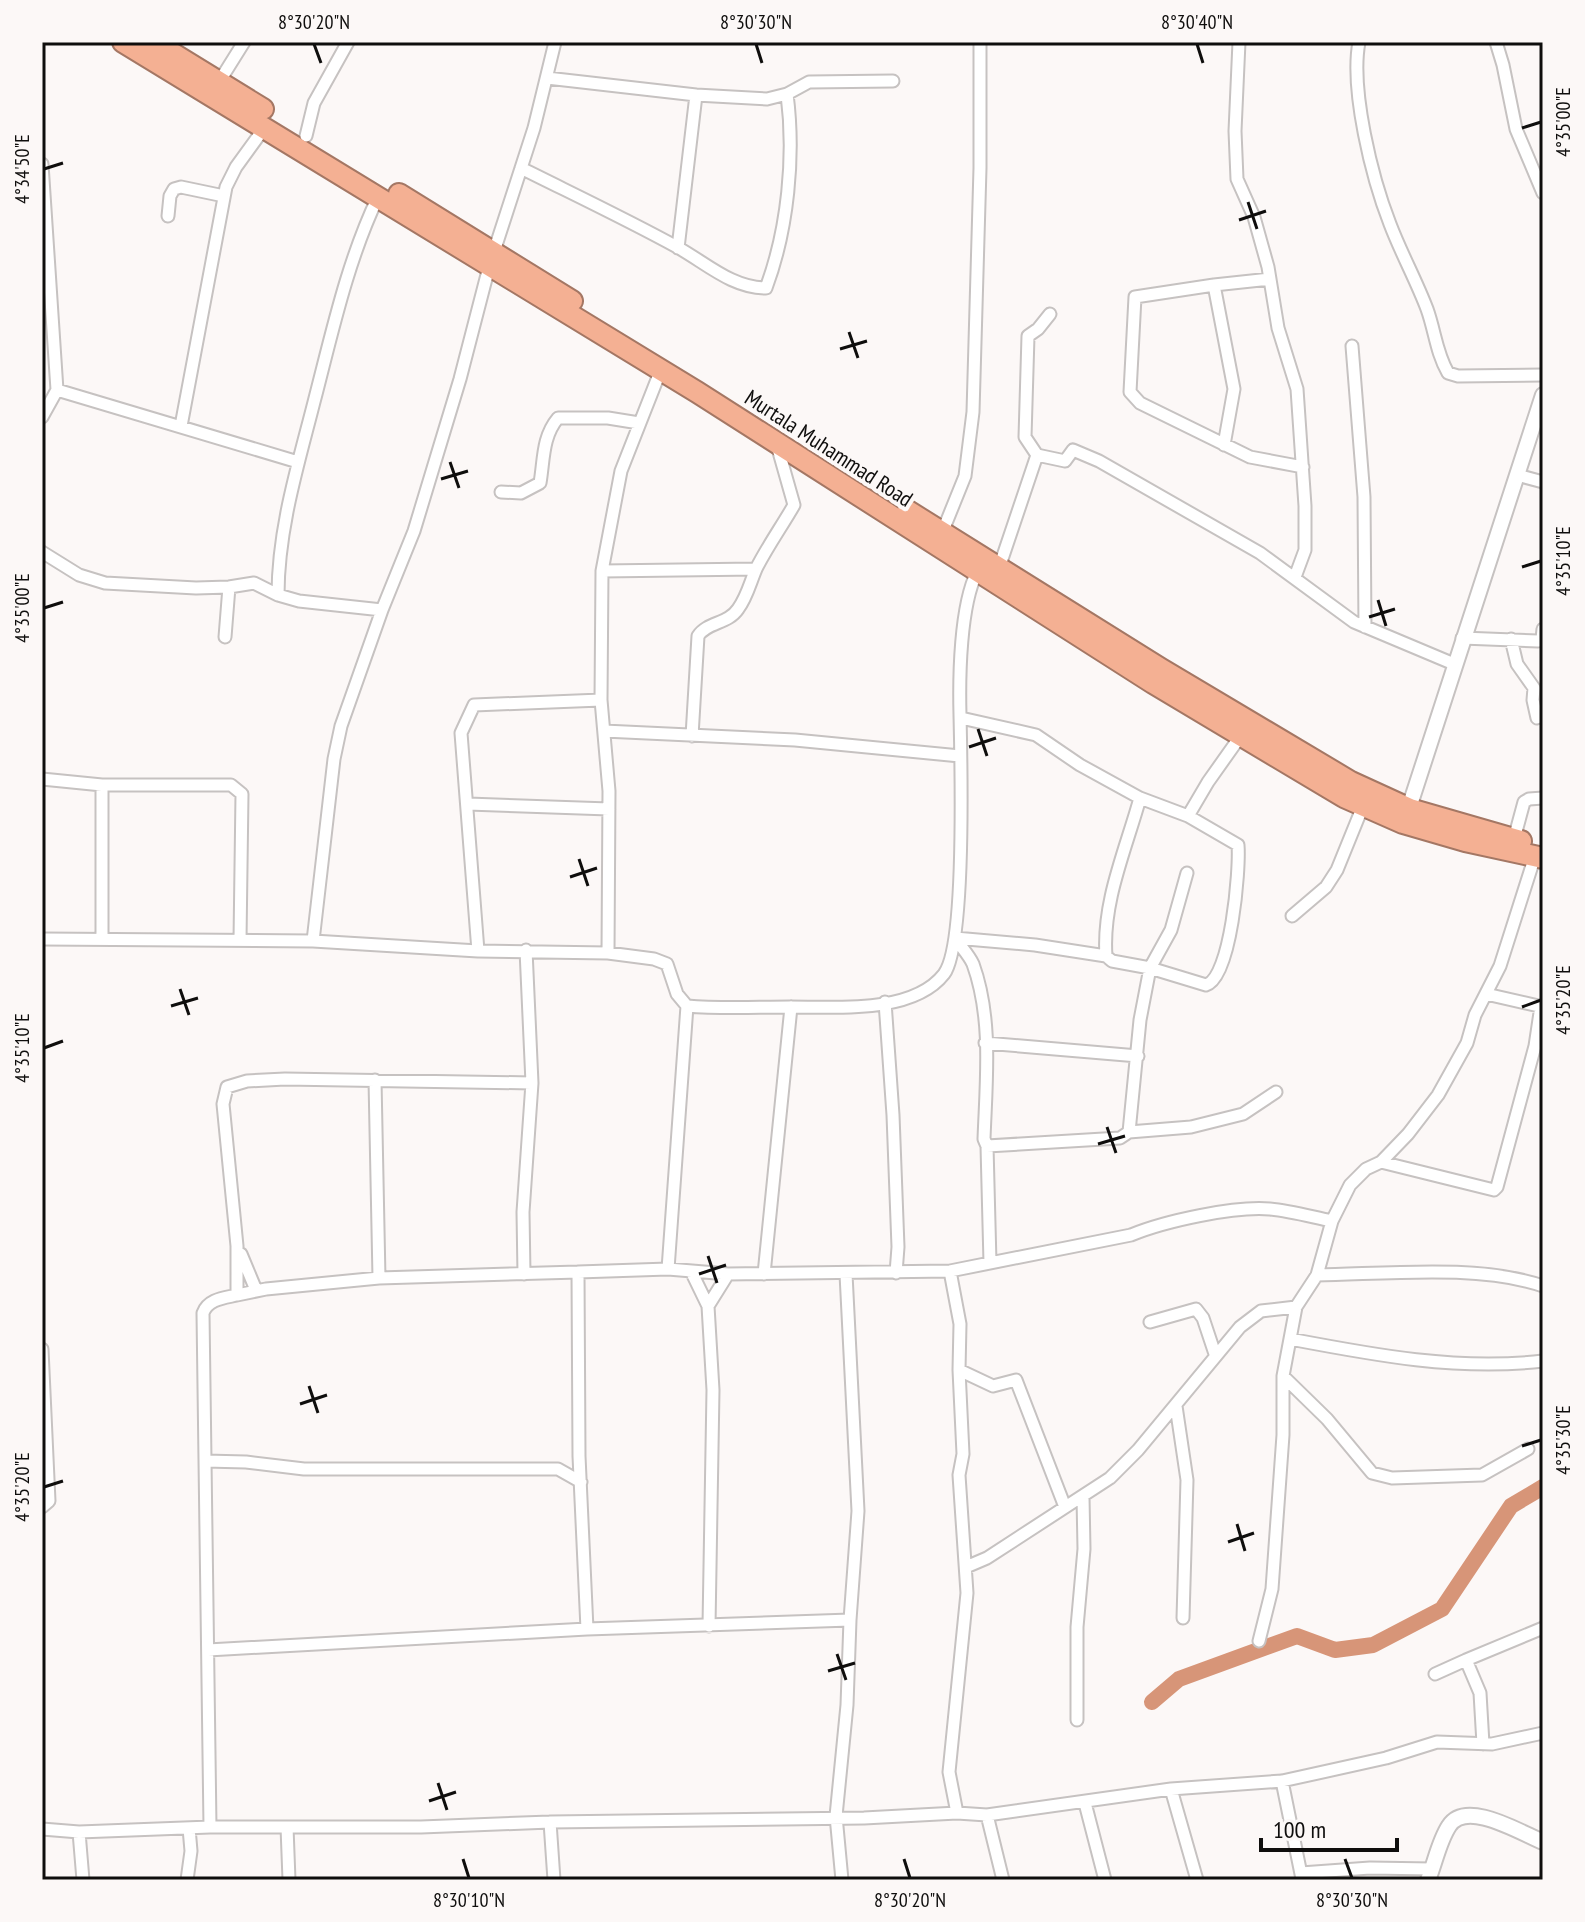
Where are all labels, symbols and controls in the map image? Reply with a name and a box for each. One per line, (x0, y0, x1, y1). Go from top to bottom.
text: 8°30'20"N (278, 9, 350, 35)
text: 8°30'30"N (720, 9, 792, 35)
text: 8°30'40"N (1161, 9, 1233, 35)
text: 4°35'00"E (1550, 87, 1576, 157)
text: 4°34'50"E (9, 134, 35, 204)
street label: Murtala Muhammad Road (740, 383, 918, 513)
text: 4°35'10"E (1550, 526, 1576, 596)
text: 4°35'00"E (9, 573, 35, 643)
text: 4°35'20"E (1550, 965, 1576, 1035)
text: 4°35'10"E (9, 1013, 35, 1083)
text: 4°35'30"E (1550, 1405, 1576, 1475)
text: 4°35'20"E (9, 1452, 35, 1522)
scale bar (1261, 1802, 1397, 1852)
text: 100 m (1273, 1814, 1326, 1845)
text: 8°30'10"N (433, 1887, 505, 1913)
text: 8°30'20"N (874, 1887, 946, 1913)
text: 8°30'30"N (1316, 1887, 1388, 1913)

